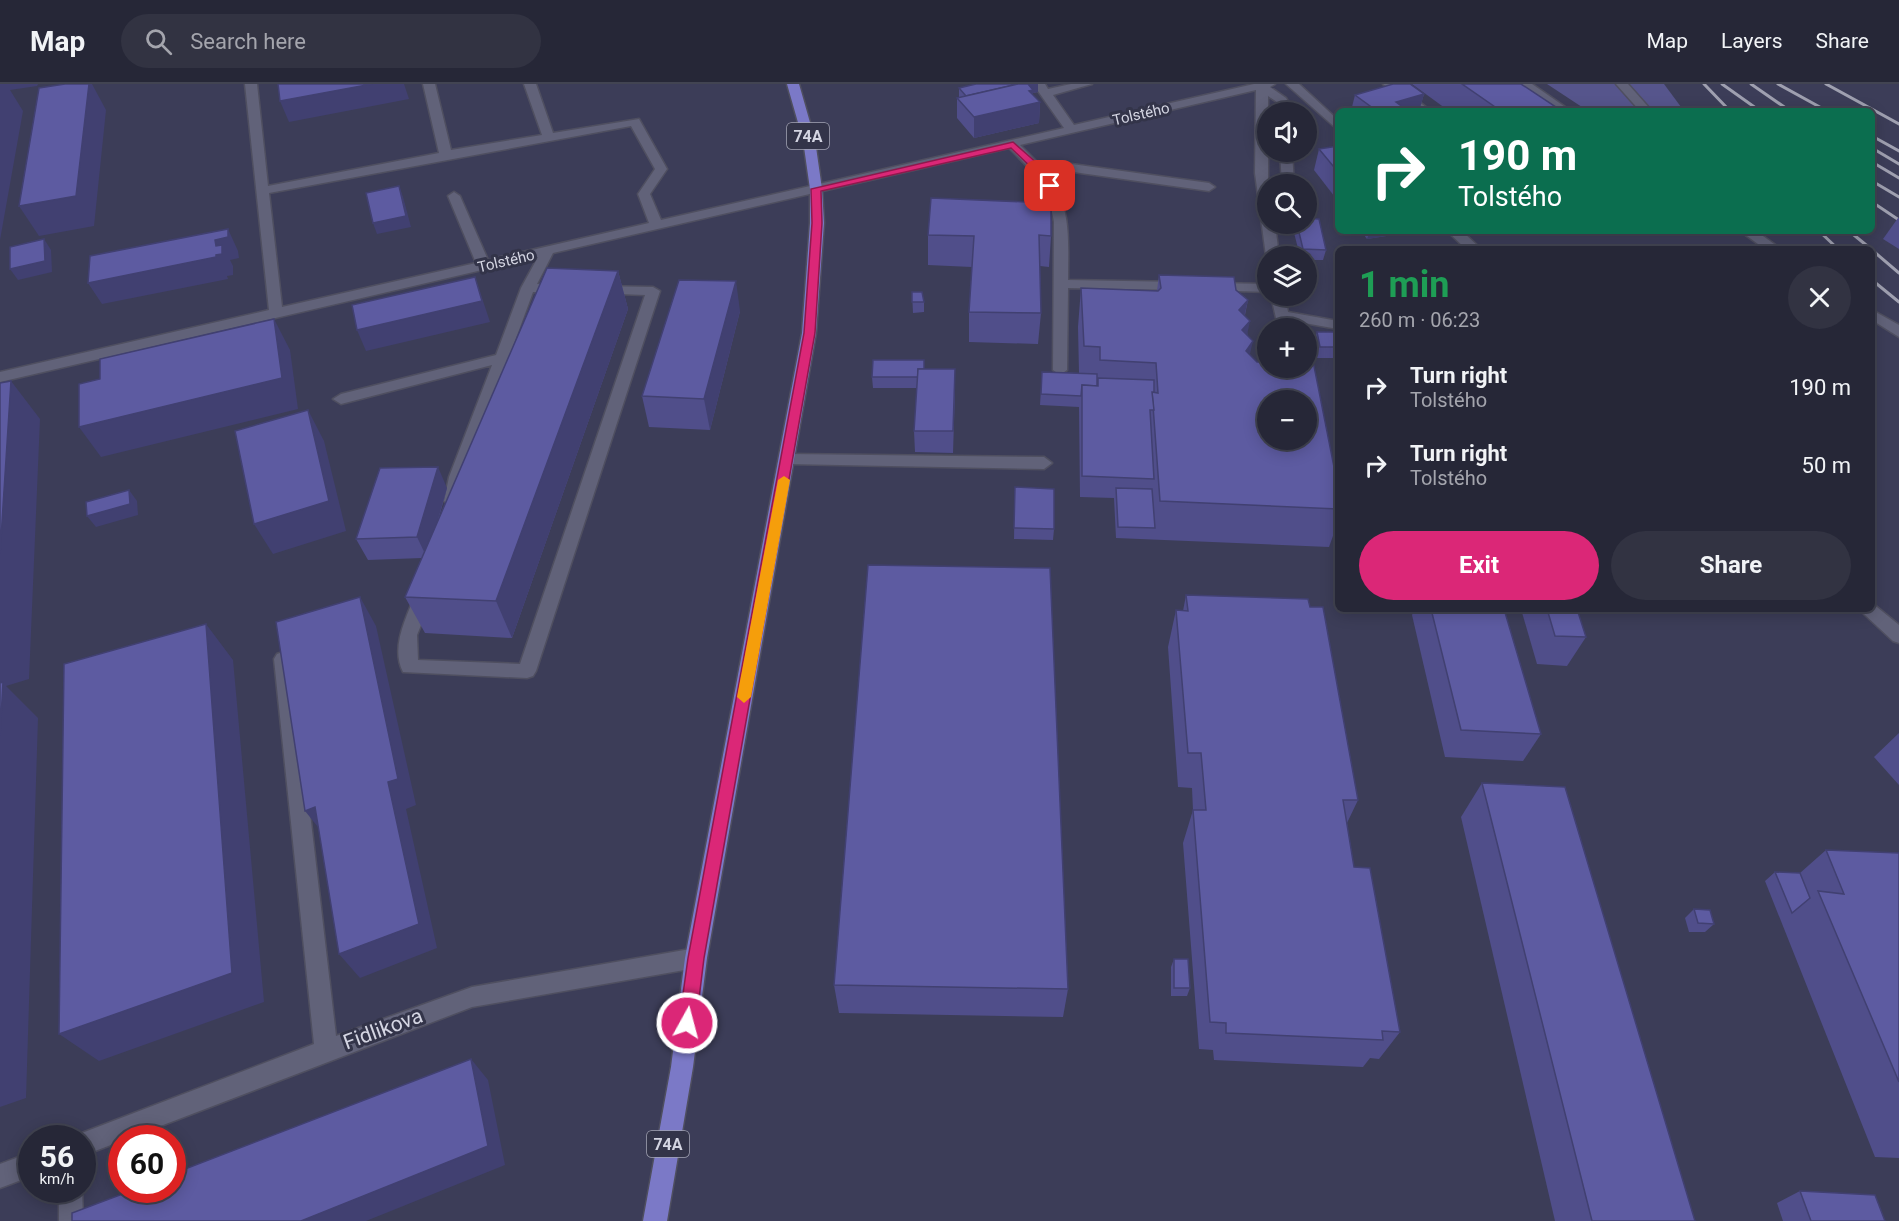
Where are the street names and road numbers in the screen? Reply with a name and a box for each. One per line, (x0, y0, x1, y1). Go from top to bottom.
street label: Tolstého (1111, 99, 1171, 129)
road number: 74A (787, 123, 829, 149)
street label: Tolstého (476, 246, 536, 276)
street label: Fidlikova (340, 1004, 426, 1054)
road number: 74A (647, 1131, 689, 1157)

